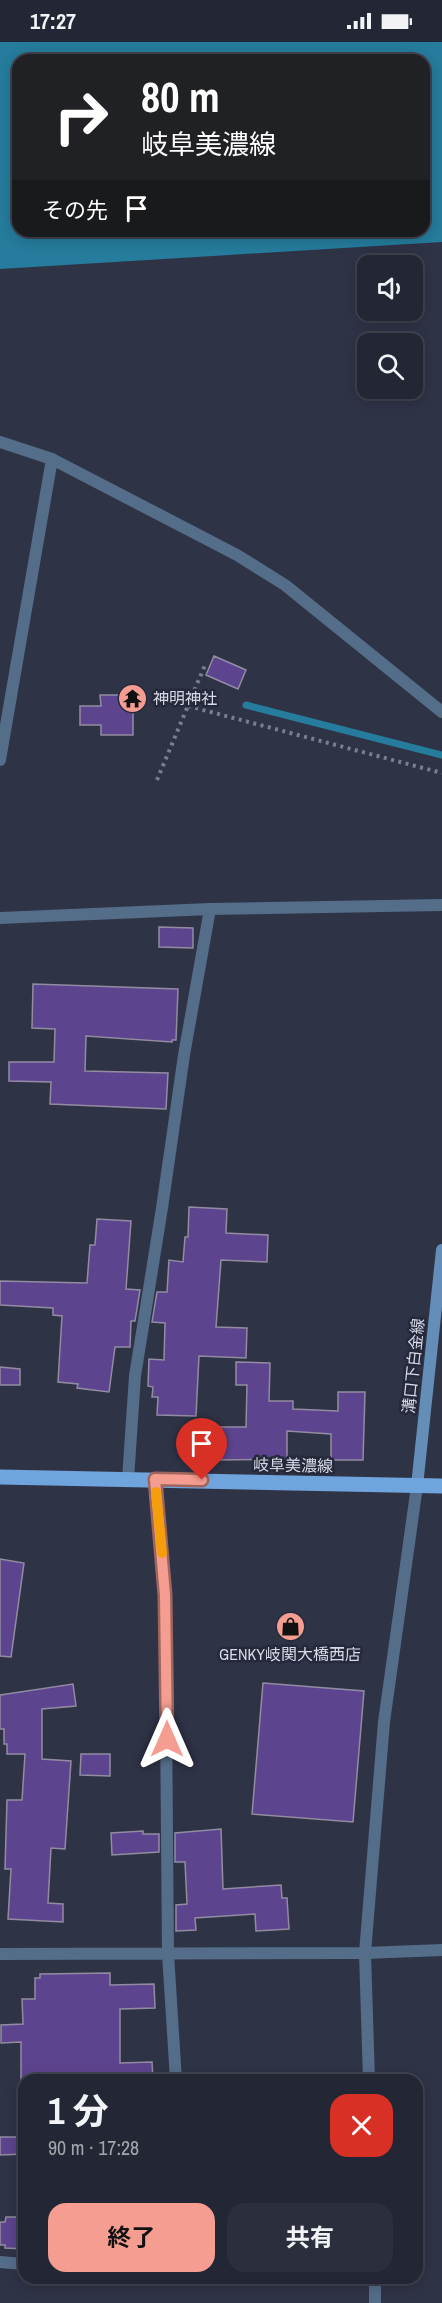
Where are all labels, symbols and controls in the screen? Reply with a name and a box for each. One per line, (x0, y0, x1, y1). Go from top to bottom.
text: 17:27 (30, 6, 76, 36)
text: 80 m (141, 69, 220, 125)
icon: right (42, 78, 120, 156)
text: 岐阜美濃線 (141, 126, 276, 162)
icon: arrive (120, 192, 153, 225)
text: その先 (42, 195, 108, 225)
map controls (357, 255, 423, 399)
button: sound (357, 255, 423, 321)
button: search (357, 333, 423, 399)
temple icon: 神明神社 (116, 682, 148, 714)
place label: 神明神社 (153, 687, 217, 709)
street label: 溝口下白金線 (397, 1317, 429, 1415)
pin (176, 1418, 227, 1480)
icon: arrive (185, 1427, 218, 1460)
street label: 岐阜美濃線 (253, 1453, 333, 1477)
shop icon: GENKY岐関大橋西店 (274, 1610, 306, 1642)
place label: GENKY岐関大橋西店 (219, 1643, 361, 1665)
position arrow (135, 1707, 199, 1771)
text: 1 分 (48, 2087, 109, 2135)
button: close (330, 2094, 393, 2157)
text: 90 m · 17:28 (48, 2134, 139, 2161)
button: 終了 (48, 2203, 215, 2272)
button: 共有 (227, 2203, 393, 2272)

